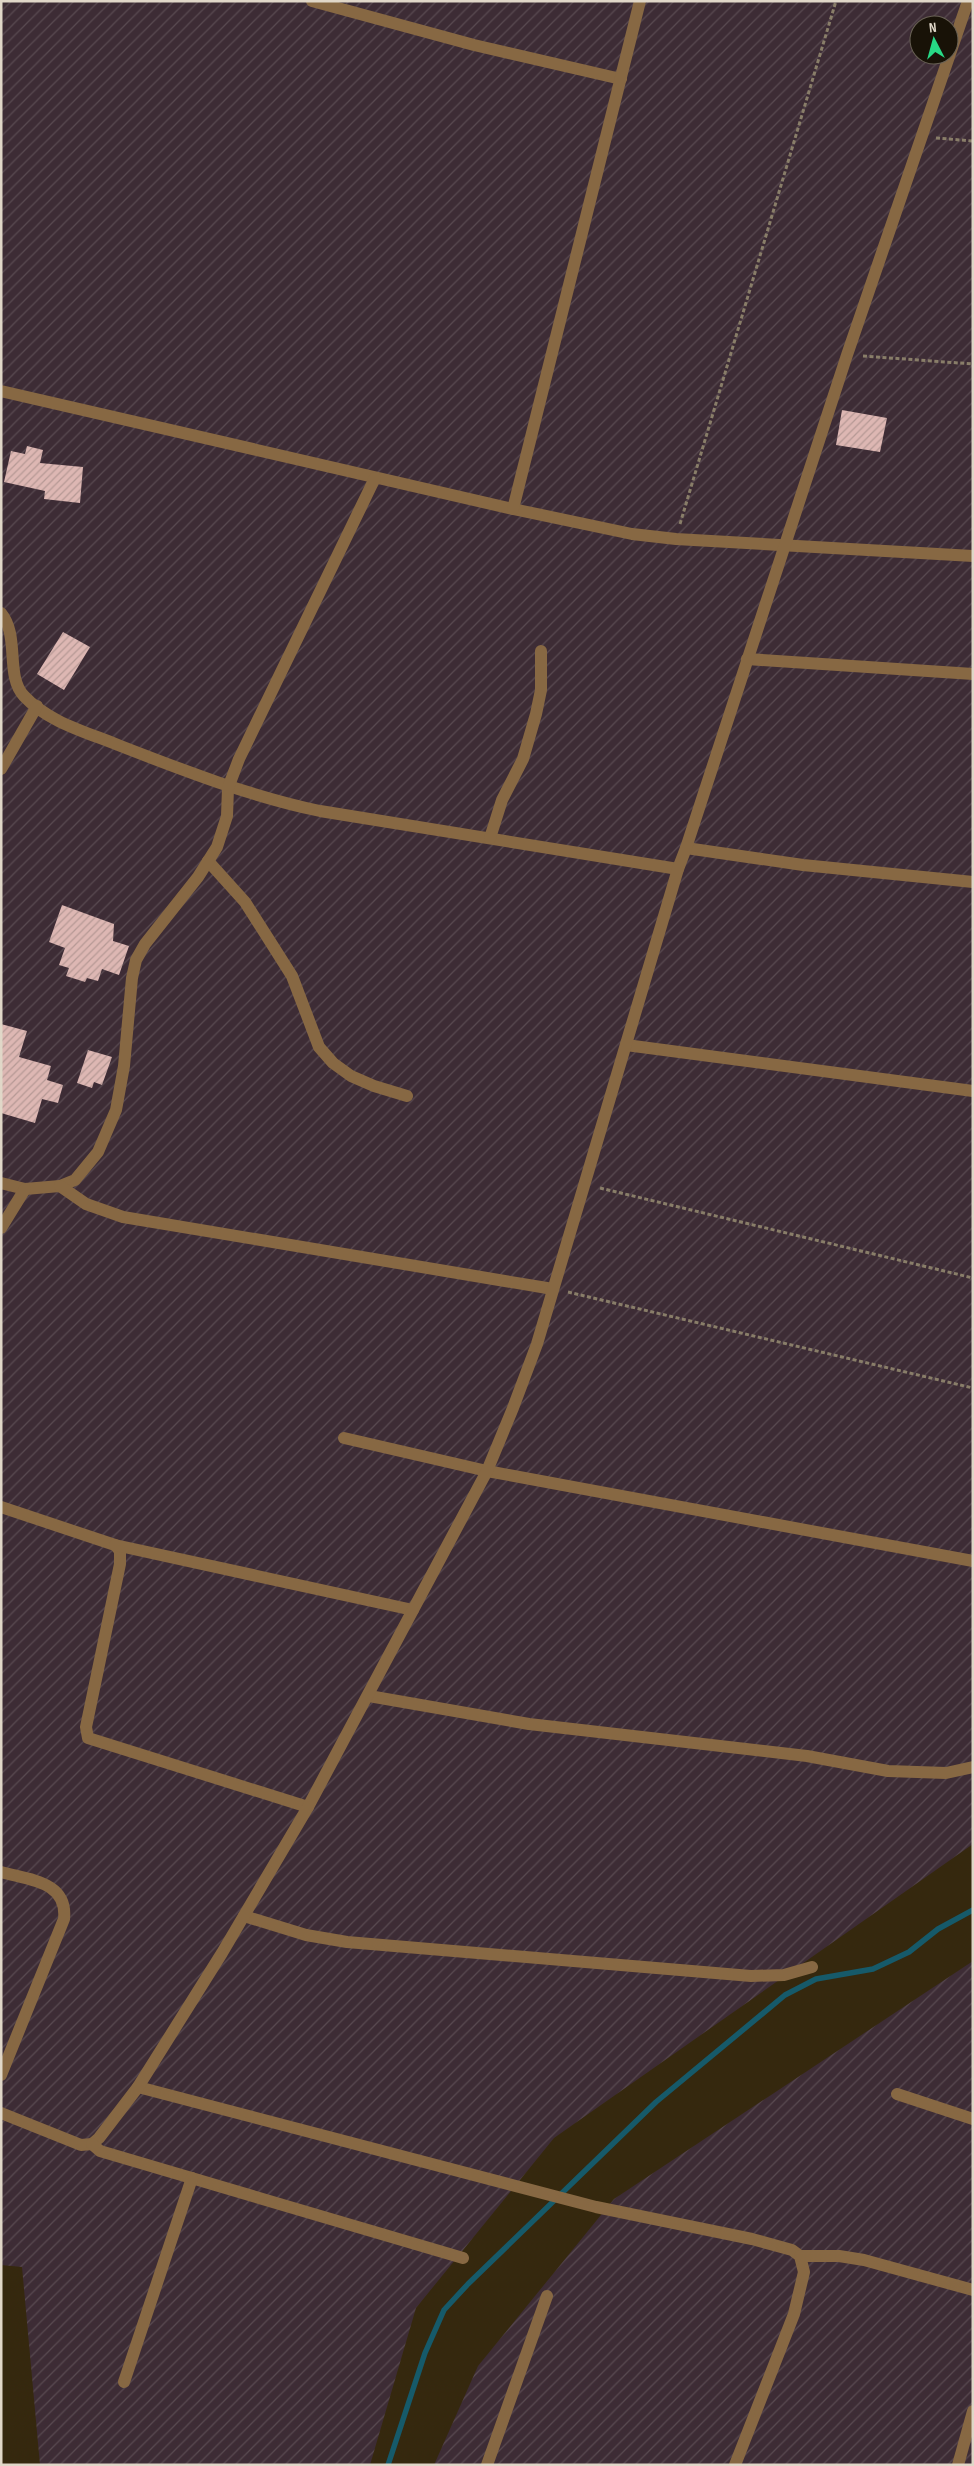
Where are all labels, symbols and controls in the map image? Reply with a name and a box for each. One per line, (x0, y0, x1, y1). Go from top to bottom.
north arrow (909, 15, 959, 65)
text: N (928, 19, 937, 36)

